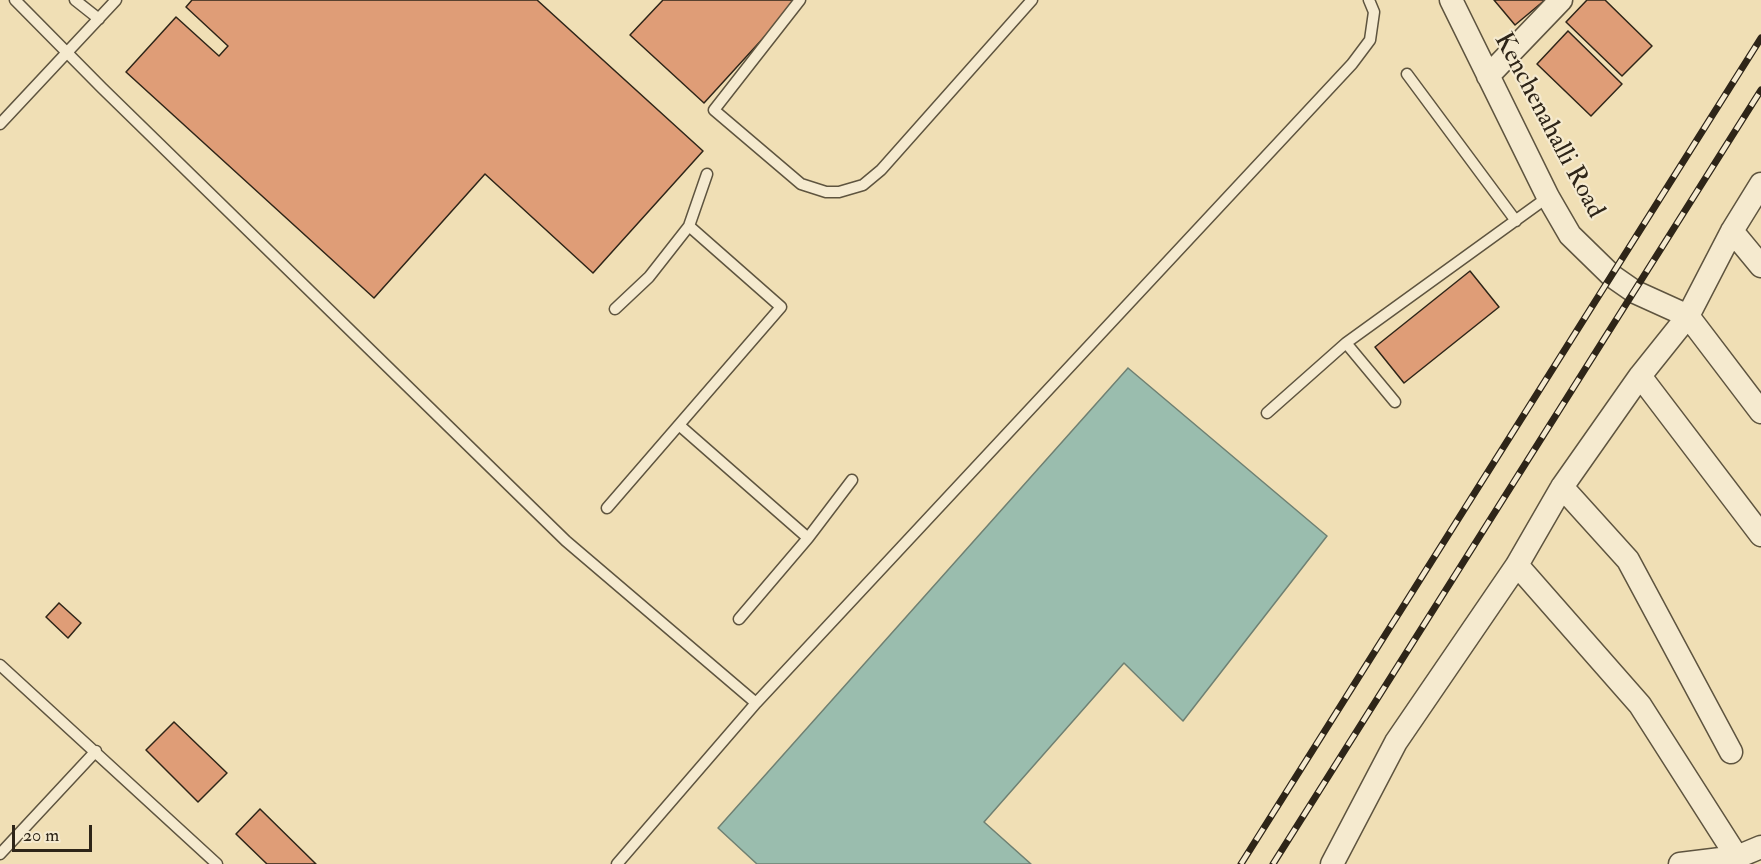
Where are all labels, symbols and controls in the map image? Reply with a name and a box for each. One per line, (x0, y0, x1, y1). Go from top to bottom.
street label: Kenchenahalli Road (1486, 28, 1610, 224)
scale bar (15, 813, 94, 851)
text: 20 m (23, 824, 59, 847)

